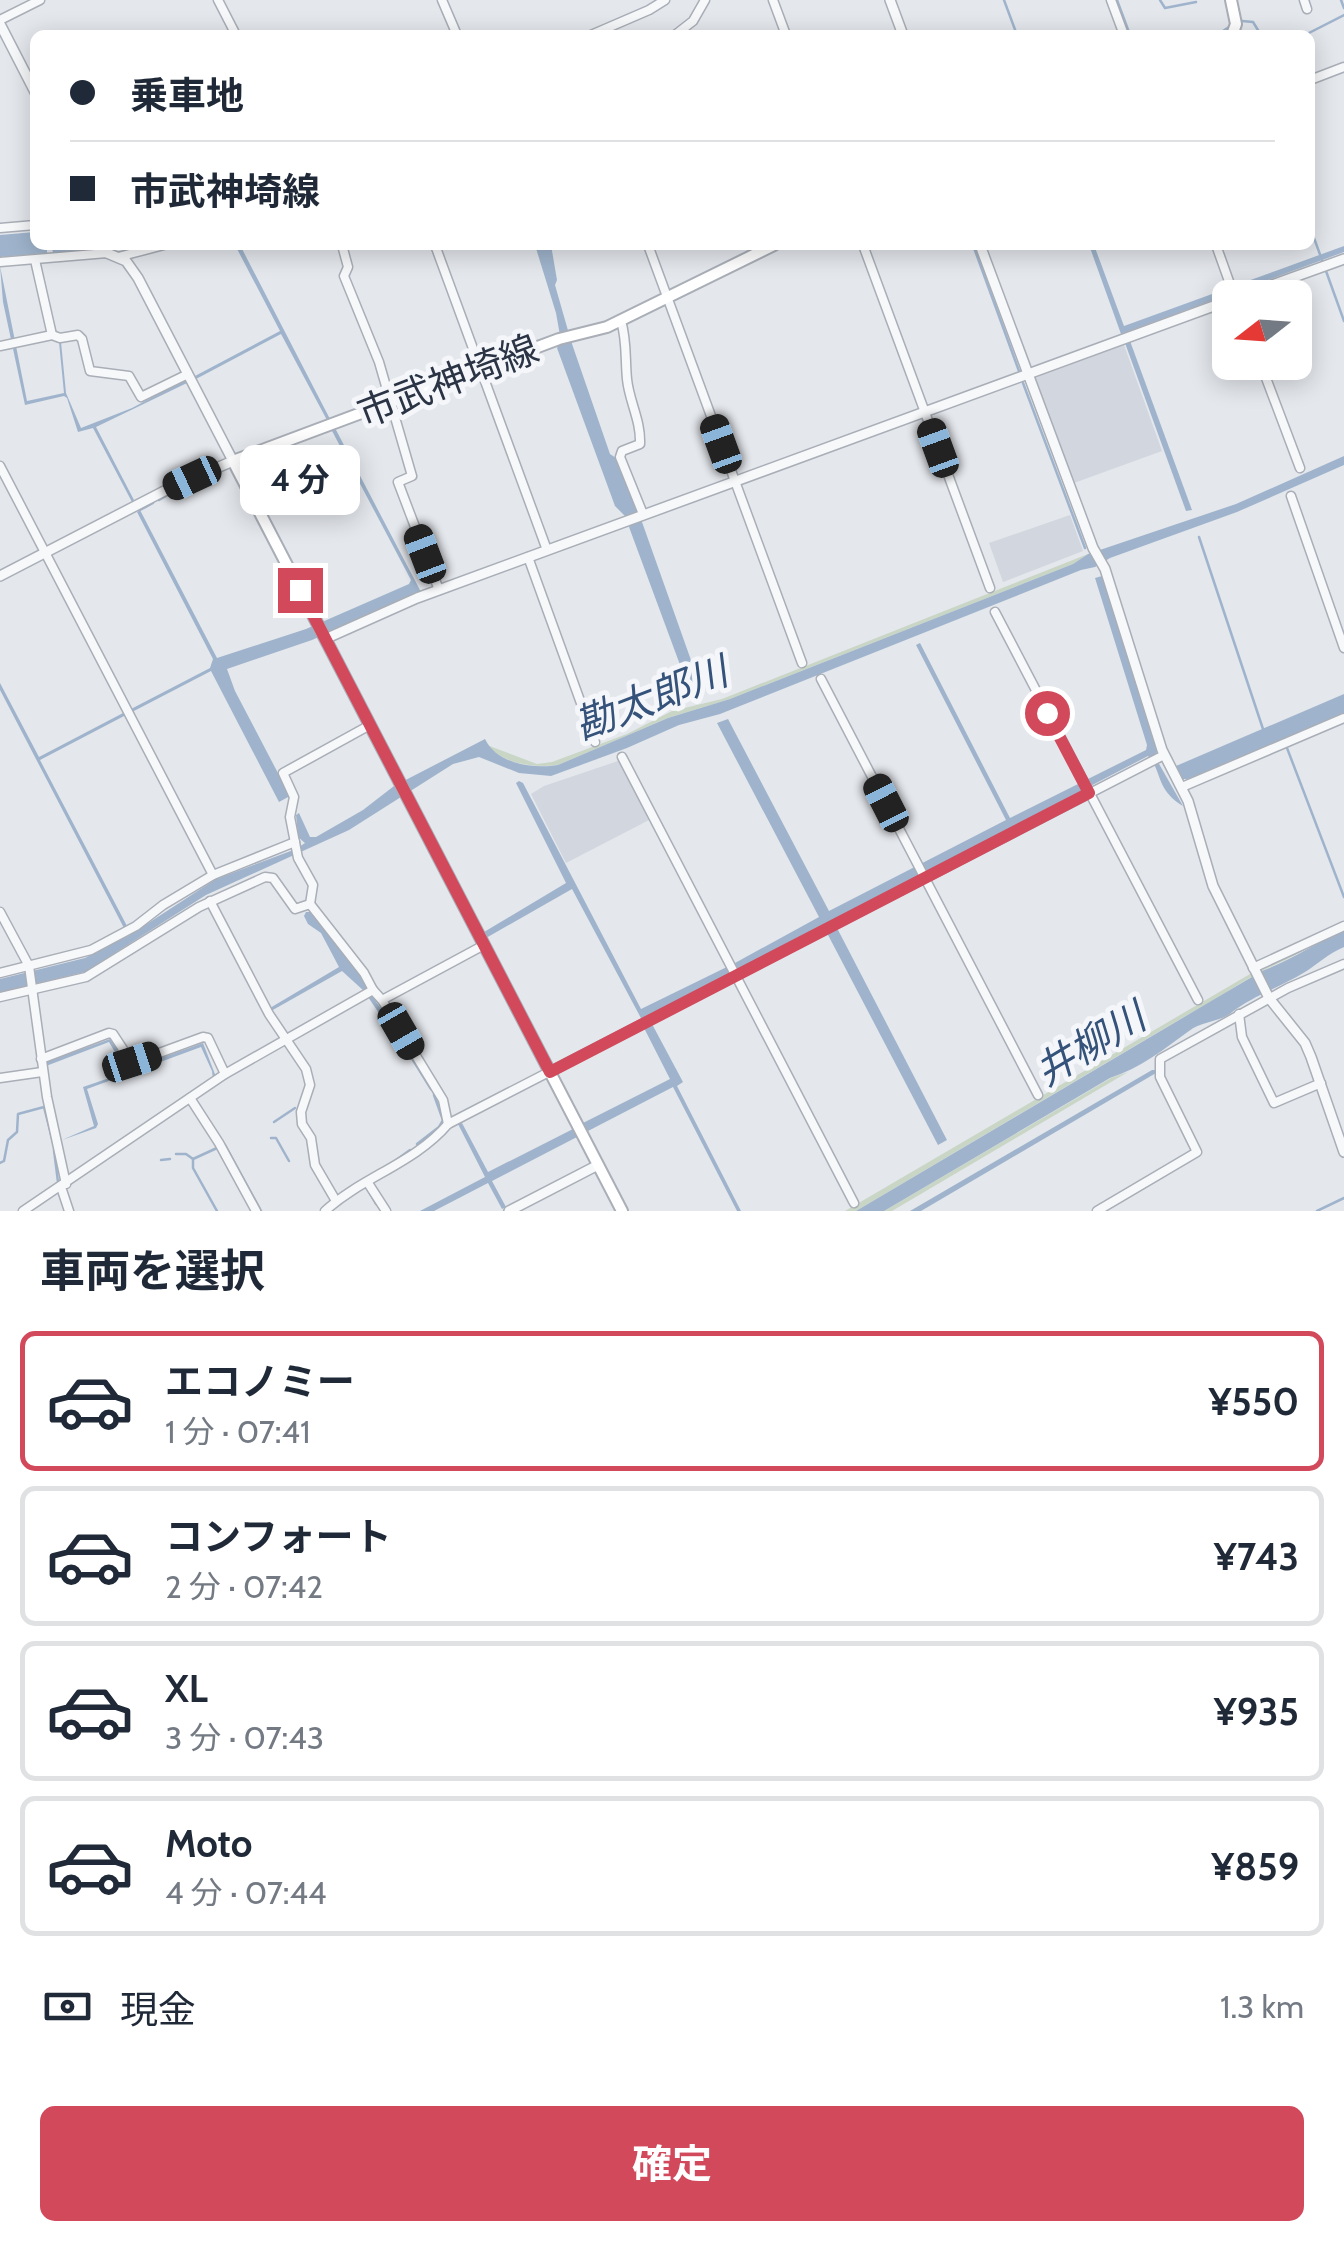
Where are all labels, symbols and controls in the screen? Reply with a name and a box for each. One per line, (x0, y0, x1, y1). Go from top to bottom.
text: 乗車地 (130, 72, 244, 119)
text: 市武神埼線 (130, 168, 320, 215)
north arrow (1212, 280, 1312, 380)
map controls (1212, 280, 1312, 380)
street label: 市武神埼線 (351, 325, 545, 437)
car (697, 411, 745, 477)
car (914, 415, 962, 481)
callout: 4 分 (240, 445, 360, 515)
car (158, 452, 226, 504)
text: 4 分 (270, 460, 330, 499)
car (400, 521, 450, 587)
route end (278, 568, 323, 613)
water label: 勘太郎川 (567, 645, 738, 749)
route start (1025, 691, 1070, 736)
car (859, 769, 913, 837)
water label: 井柳川 (1026, 990, 1157, 1095)
car (373, 998, 429, 1064)
car (99, 1038, 165, 1086)
text: 車両を選択 (40, 1244, 265, 1298)
icon: car (45, 1356, 135, 1446)
text: エコノミー (165, 1358, 355, 1405)
text: ¥550 (1208, 1378, 1299, 1425)
text: 1 分 · 07:41 (165, 1412, 310, 1451)
icon: car (45, 1511, 135, 1601)
text: コンフォート (165, 1513, 392, 1560)
text: ¥743 (1214, 1533, 1299, 1580)
text: 2 分 · 07:42 (165, 1567, 323, 1606)
text: XL (165, 1665, 208, 1712)
icon: car (45, 1666, 135, 1756)
text: ¥935 (1214, 1688, 1299, 1735)
text: 3 分 · 07:43 (165, 1718, 324, 1757)
text: Moto (165, 1820, 252, 1867)
icon: car (45, 1821, 135, 1911)
text: ¥859 (1211, 1843, 1299, 1890)
text: 4 分 · 07:44 (165, 1873, 326, 1912)
icon: cash (40, 1979, 95, 2034)
text: 現金 (120, 1986, 196, 2033)
text: 1.3 km (1220, 1987, 1304, 2026)
button: 確定 (40, 2106, 1304, 2221)

